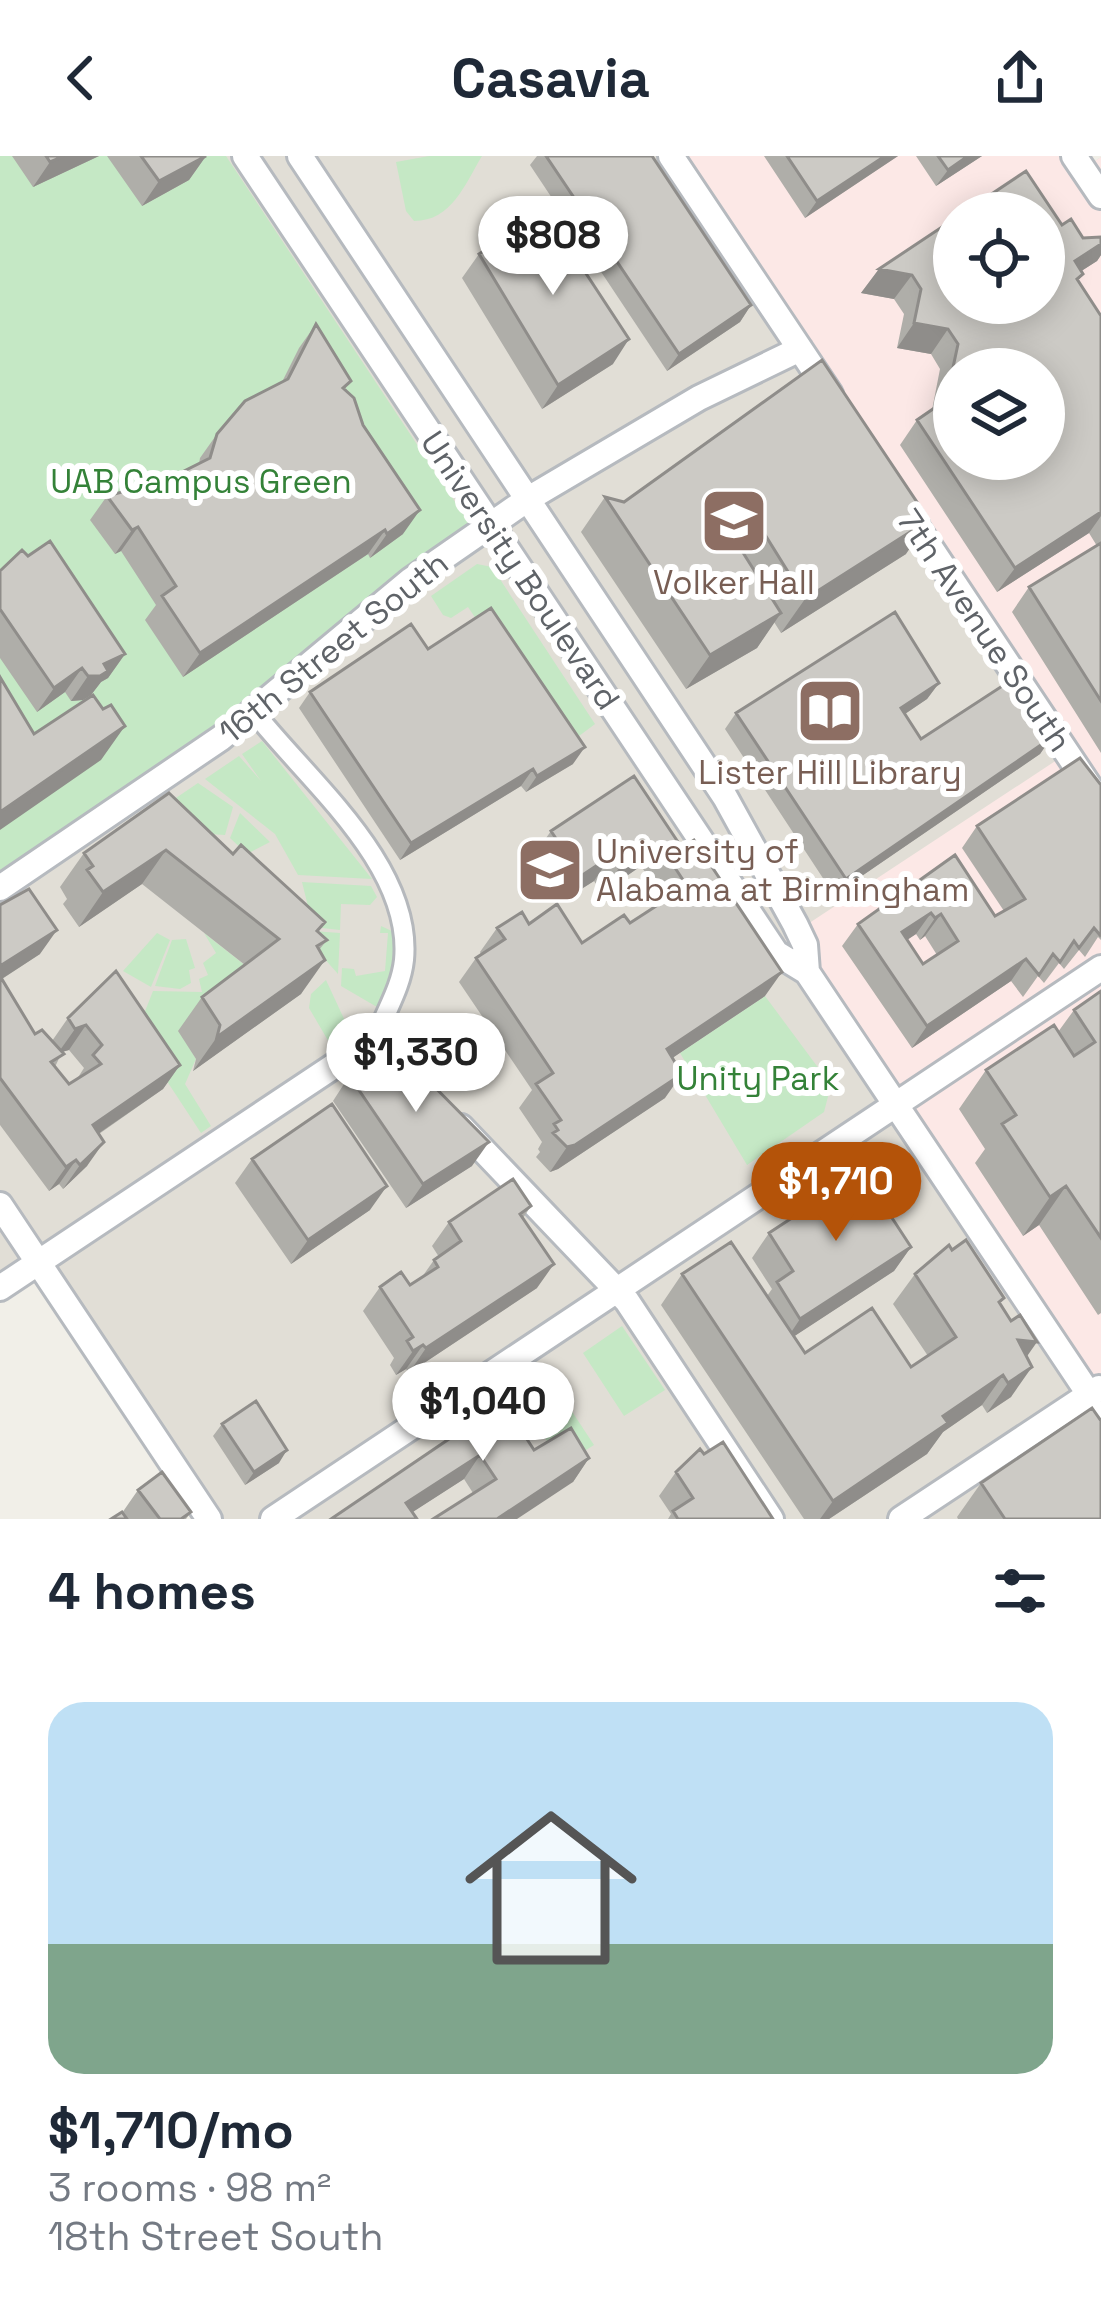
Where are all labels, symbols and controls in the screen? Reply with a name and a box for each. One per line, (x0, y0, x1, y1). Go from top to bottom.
text: Casavia (451, 44, 650, 113)
icon: back (48, 45, 114, 111)
icon: share (987, 45, 1053, 111)
map controls (933, 192, 1065, 480)
button: locate (933, 192, 1065, 324)
pin: $808 (482, 196, 624, 298)
text: $808 (505, 210, 601, 259)
button: layers (933, 348, 1065, 480)
street label: University Boulevard (411, 423, 629, 718)
park label: UAB Campus Green (50, 461, 352, 503)
school or university icon: Volker Hall (699, 486, 769, 556)
street label: 7th Avenue South (888, 501, 1081, 760)
street label: 16th Street South (210, 542, 457, 753)
place label: Volker Hall (653, 562, 815, 604)
library icon: Lister Hill Library (795, 676, 865, 746)
place label: Lister Hill Library (698, 752, 962, 794)
place label: University of Alabama at Birmingham (596, 831, 969, 911)
school or university icon: University of Alabama at Birmingham (515, 835, 585, 905)
pin: $1,330 (318, 1013, 514, 1115)
text: $1,330 (353, 1027, 479, 1076)
park label: Unity Park (677, 1058, 840, 1100)
pin: $1,710 (738, 1142, 934, 1244)
text: $1,710 (778, 1156, 894, 1205)
pin: $1,040 (385, 1362, 581, 1464)
text: $1,040 (419, 1376, 547, 1425)
icon: filters (987, 1558, 1053, 1624)
text: 4 homes (48, 1559, 256, 1624)
icon: home (443, 1780, 659, 1996)
text: $1,710/mo (48, 2098, 294, 2163)
text: 3 rooms · 98 m² (48, 2163, 331, 2212)
text: 18th Street South (48, 2212, 383, 2261)

